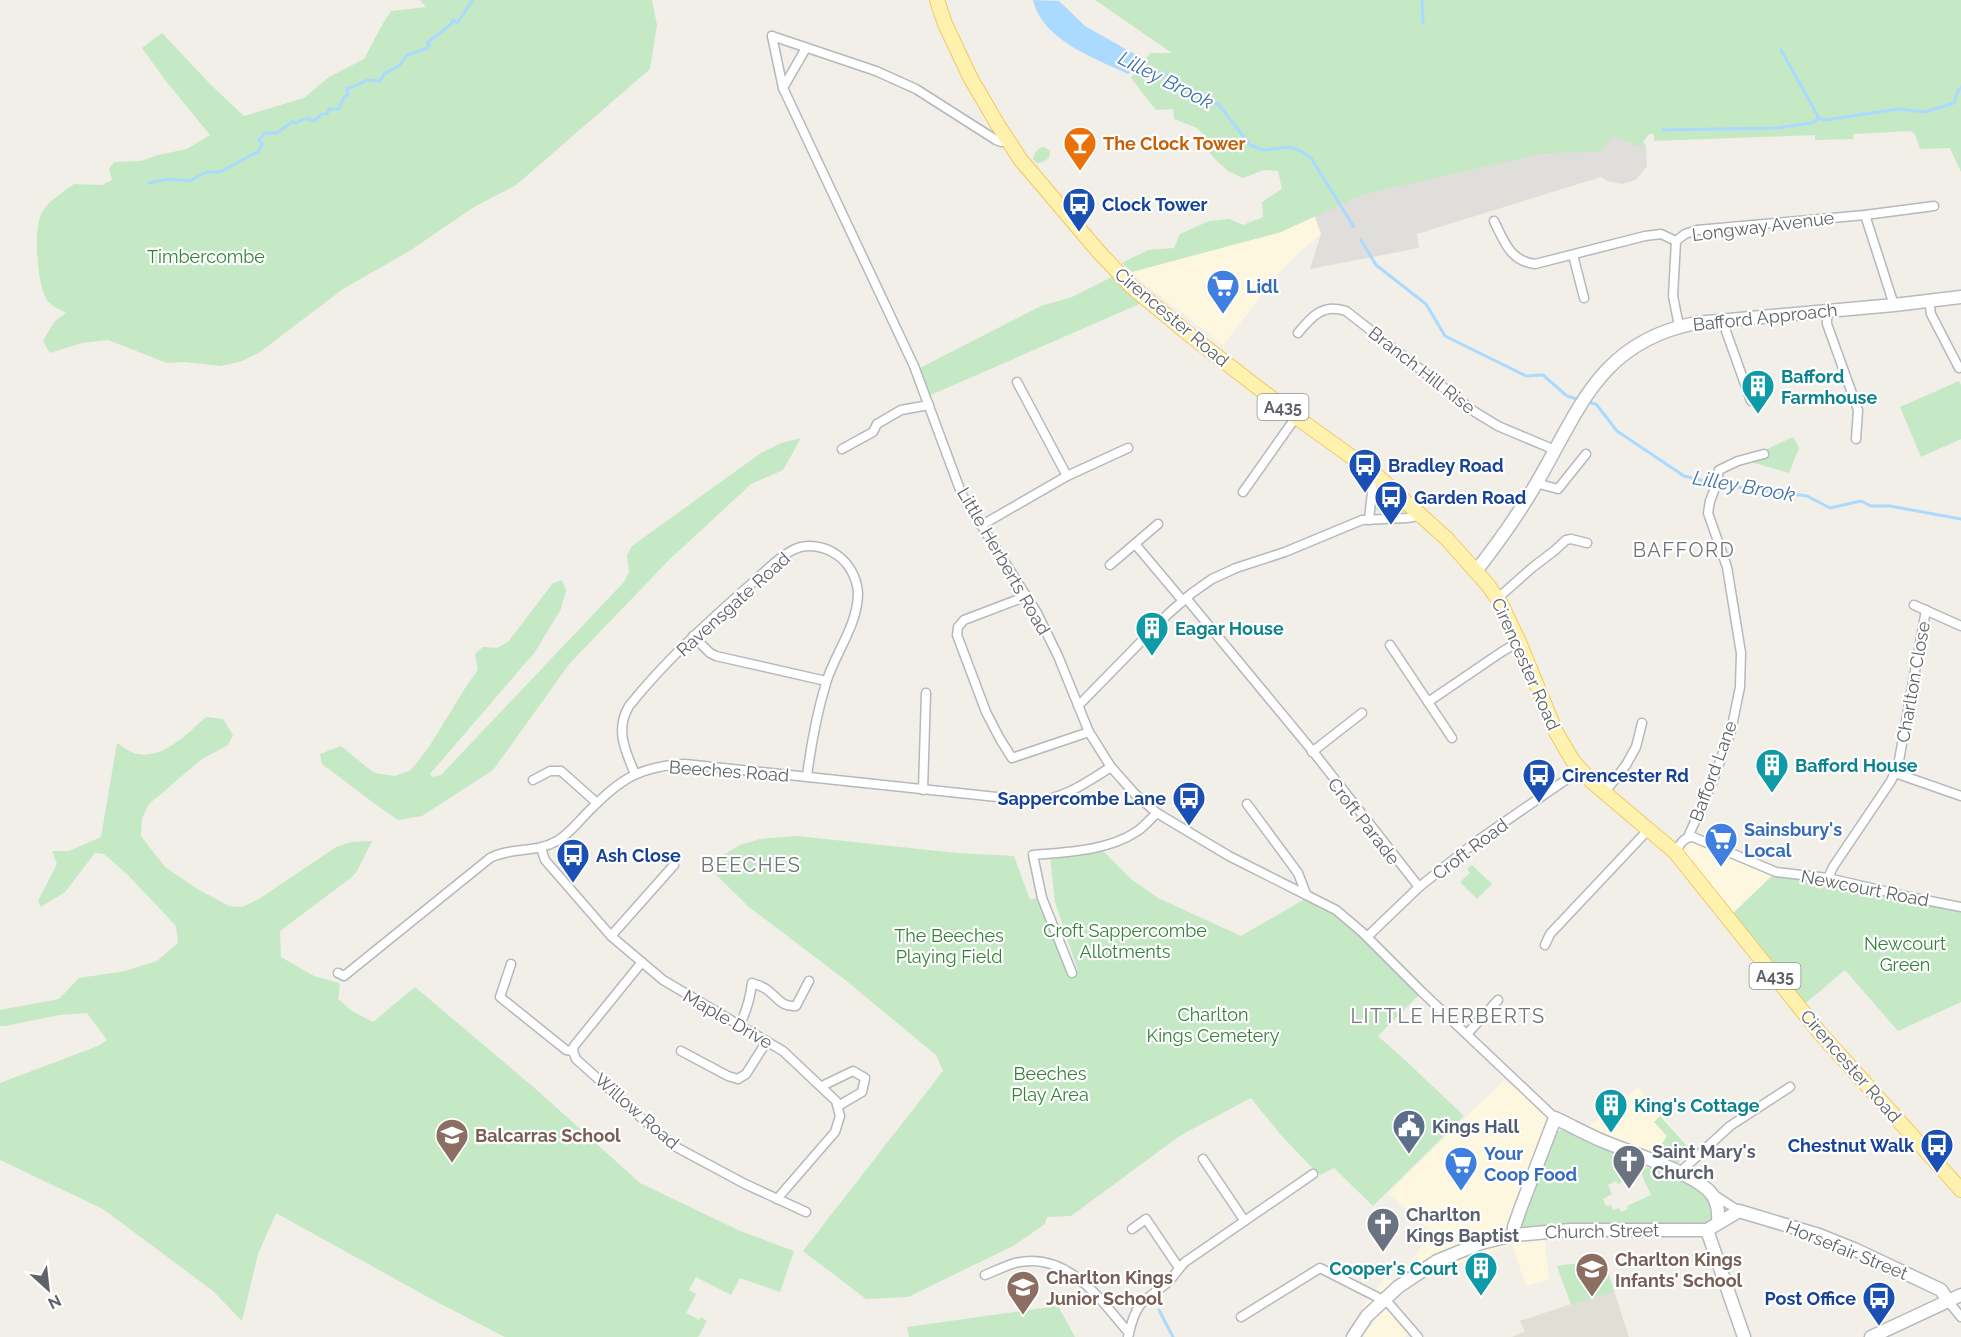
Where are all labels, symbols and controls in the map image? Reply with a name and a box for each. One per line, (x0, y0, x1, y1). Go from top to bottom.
water label: Lilley Brook (1114, 46, 1218, 114)
bar icon: The Clock Tower (1062, 125, 1098, 172)
place label: The Clock Tower (1103, 133, 1246, 154)
bus stop icon: Clock Tower (1061, 186, 1097, 233)
place label: Clock Tower (1102, 194, 1207, 215)
street label: Longway Avenue (1691, 207, 1836, 245)
park label: Timbercombe (147, 246, 265, 267)
street label: Cirencester Road (1111, 263, 1233, 371)
supermarket icon: Lidl (1205, 268, 1241, 315)
place label: Lidl (1246, 276, 1279, 297)
street label: Bafford Approach (1692, 299, 1838, 335)
street label: Branch Hill Rise (1365, 322, 1480, 418)
place label: Bafford Farmhouse (1781, 366, 1877, 408)
building icon: Bafford Farmhouse (1740, 368, 1776, 415)
road number: A435 (1258, 394, 1308, 420)
bus stop icon: Bradley Road (1347, 447, 1383, 494)
place label: Bradley Road (1388, 455, 1504, 476)
water label: Lilley Brook (1691, 465, 1797, 507)
bus stop icon: Garden Road (1373, 479, 1409, 526)
street label: Little Herberts Road (953, 483, 1055, 639)
place label: Garden Road (1414, 487, 1526, 508)
district label: BAFFORD (1633, 538, 1735, 562)
street label: Ravensgate Road (672, 548, 794, 660)
street label: Cirencester Road (1487, 595, 1565, 733)
building icon: Eagar House (1134, 610, 1170, 657)
place label: Eagar House (1175, 618, 1284, 639)
street label: Charlton Close (1892, 619, 1934, 744)
street label: Bafford Lane (1685, 717, 1741, 824)
building icon: Bafford House (1754, 747, 1790, 794)
place label: Bafford House (1795, 755, 1918, 776)
street label: Beeches Road (668, 756, 790, 786)
bus stop icon: Cirencester Rd (1521, 757, 1557, 804)
place label: Cirencester Rd (1562, 765, 1689, 786)
street label: Croft Parade (1324, 773, 1405, 869)
bus stop icon: Sappercombe Lane (1171, 780, 1207, 827)
place label: Sappercombe Lane (997, 788, 1166, 809)
street label: Croft Road (1428, 814, 1512, 884)
place label: Sainsbury's Local (1744, 819, 1842, 861)
supermarket icon: Sainsbury's Local (1703, 821, 1739, 868)
bus stop icon: Ash Close (555, 837, 591, 884)
place label: Ash Close (596, 845, 681, 866)
district label: BEECHES (701, 853, 801, 877)
street label: Newcourt Road (1799, 865, 1931, 911)
park label: Croft Sappercombe Allotments (1043, 920, 1207, 962)
park label: The Beeches Playing Field (894, 925, 1004, 967)
park label: Newcourt Green (1864, 933, 1946, 975)
road number: A435 (1750, 963, 1800, 989)
street label: Maple Drive (680, 985, 777, 1053)
park label: Charlton Kings Cemetery (1147, 1004, 1280, 1046)
district label: LITTLE HERBERTS (1350, 1004, 1546, 1028)
street label: Cirencester Road (1796, 1005, 1906, 1127)
park label: Beeches Play Area (1011, 1063, 1089, 1105)
street label: Willow Road (591, 1069, 683, 1153)
building icon: King's Cottage (1593, 1087, 1629, 1134)
place label: King's Cottage (1634, 1095, 1760, 1116)
public building icon: Kings Hall (1391, 1108, 1427, 1155)
place label: Kings Hall (1432, 1116, 1519, 1137)
school or university icon: Balcarras School (434, 1117, 470, 1164)
place label: Balcarras School (475, 1125, 621, 1146)
bus stop icon: Chestnut Walk (1919, 1127, 1955, 1174)
place label: Chestnut Walk (1788, 1135, 1915, 1156)
place label: Saint Mary's Church (1652, 1141, 1756, 1183)
place label: Your Coop Food (1484, 1143, 1577, 1185)
church icon: Saint Mary's Church (1611, 1143, 1647, 1190)
supermarket icon: Your Coop Food (1443, 1145, 1479, 1192)
place label: Charlton Kings Baptist (1406, 1204, 1519, 1246)
church icon: Charlton Kings Baptist (1365, 1206, 1401, 1253)
street label: Horsefair Street (1783, 1216, 1911, 1284)
street label: Church Street (1545, 1220, 1659, 1242)
place label: Charlton Kings Infants' School (1615, 1249, 1743, 1291)
building icon: Cooper's Court (1463, 1250, 1499, 1297)
school or university icon: Charlton Kings Infants' School (1574, 1251, 1610, 1298)
place label: Cooper's Court (1329, 1258, 1458, 1279)
north arrow (18, 1259, 78, 1319)
place label: Charlton Kings Junior School (1046, 1267, 1173, 1309)
school or university icon: Charlton Kings Junior School (1005, 1269, 1041, 1316)
bus stop icon: Post Office (1861, 1280, 1897, 1327)
place label: Post Office (1765, 1288, 1856, 1309)
text: N (45, 1291, 64, 1313)

